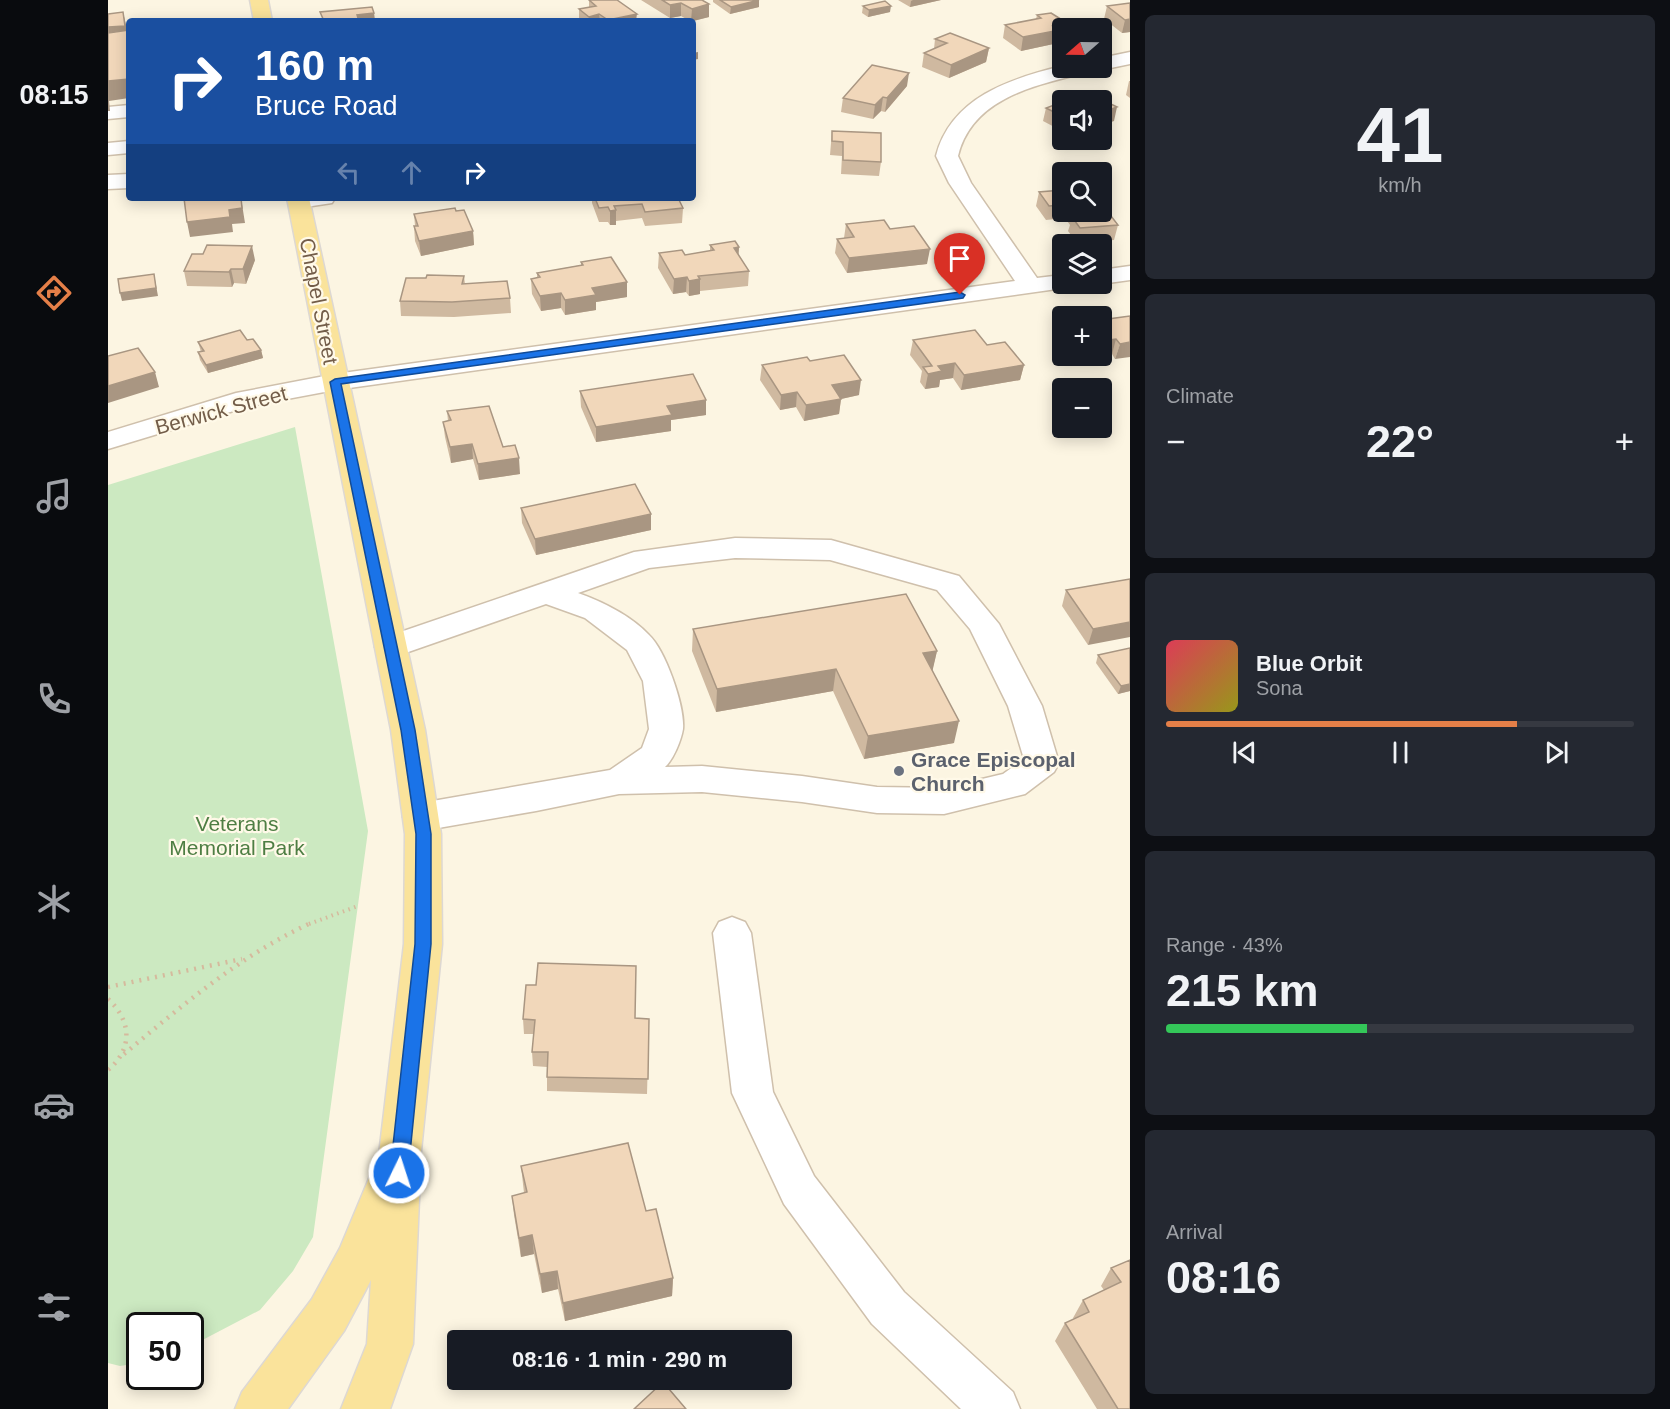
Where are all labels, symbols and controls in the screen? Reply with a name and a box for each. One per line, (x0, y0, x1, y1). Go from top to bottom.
north arrow (1052, 18, 1112, 78)
map controls (1052, 18, 1112, 438)
icon: right (156, 42, 234, 120)
text: 160 m (255, 42, 374, 89)
text: 08:15 (19, 80, 89, 110)
button: sound (1052, 90, 1112, 150)
text: Bruce Road (255, 91, 398, 121)
text: 41 (1357, 91, 1443, 179)
icon: left (332, 156, 365, 189)
icon: ahead (395, 156, 428, 189)
icon: right (458, 156, 491, 189)
button: search (1052, 162, 1112, 222)
text: km/h (1378, 174, 1422, 196)
pin (934, 233, 985, 295)
button: layers (1052, 234, 1112, 294)
street label: Chapel Street (295, 236, 343, 366)
icon: arrive (943, 242, 976, 275)
icon: directions (33, 272, 75, 314)
button: + (1052, 306, 1112, 366)
button: − (1052, 378, 1112, 438)
street label: Berwick Street (153, 381, 290, 439)
text: Climate (1166, 385, 1234, 407)
text: 22° (1366, 416, 1434, 467)
text: − (1166, 423, 1185, 460)
text: + (1615, 423, 1634, 460)
icon: music (33, 475, 75, 517)
text: Blue Orbit (1256, 651, 1362, 676)
text: Sona (1256, 677, 1303, 699)
icon: phone (33, 678, 75, 720)
icon: previous (1228, 736, 1261, 769)
icon: pause (1384, 736, 1417, 769)
icon: next (1540, 736, 1573, 769)
place label: Grace Episcopal Church (911, 748, 1076, 795)
marker: Grace Episcopal Church (892, 764, 906, 778)
park label: Veterans Memorial Park (169, 812, 305, 859)
icon: climate (33, 881, 75, 923)
text: Range · 43% (1166, 934, 1283, 956)
text: 215 km (1166, 965, 1319, 1016)
icon: car (33, 1084, 75, 1126)
position arrow (367, 1141, 431, 1205)
text: Arrival (1166, 1221, 1223, 1243)
text: 08:16 (1166, 1252, 1281, 1303)
icon: filters (33, 1286, 75, 1328)
speed limit sign: 50 (126, 1312, 204, 1390)
text: 08:16 · 1 min · 290 m (512, 1347, 727, 1372)

